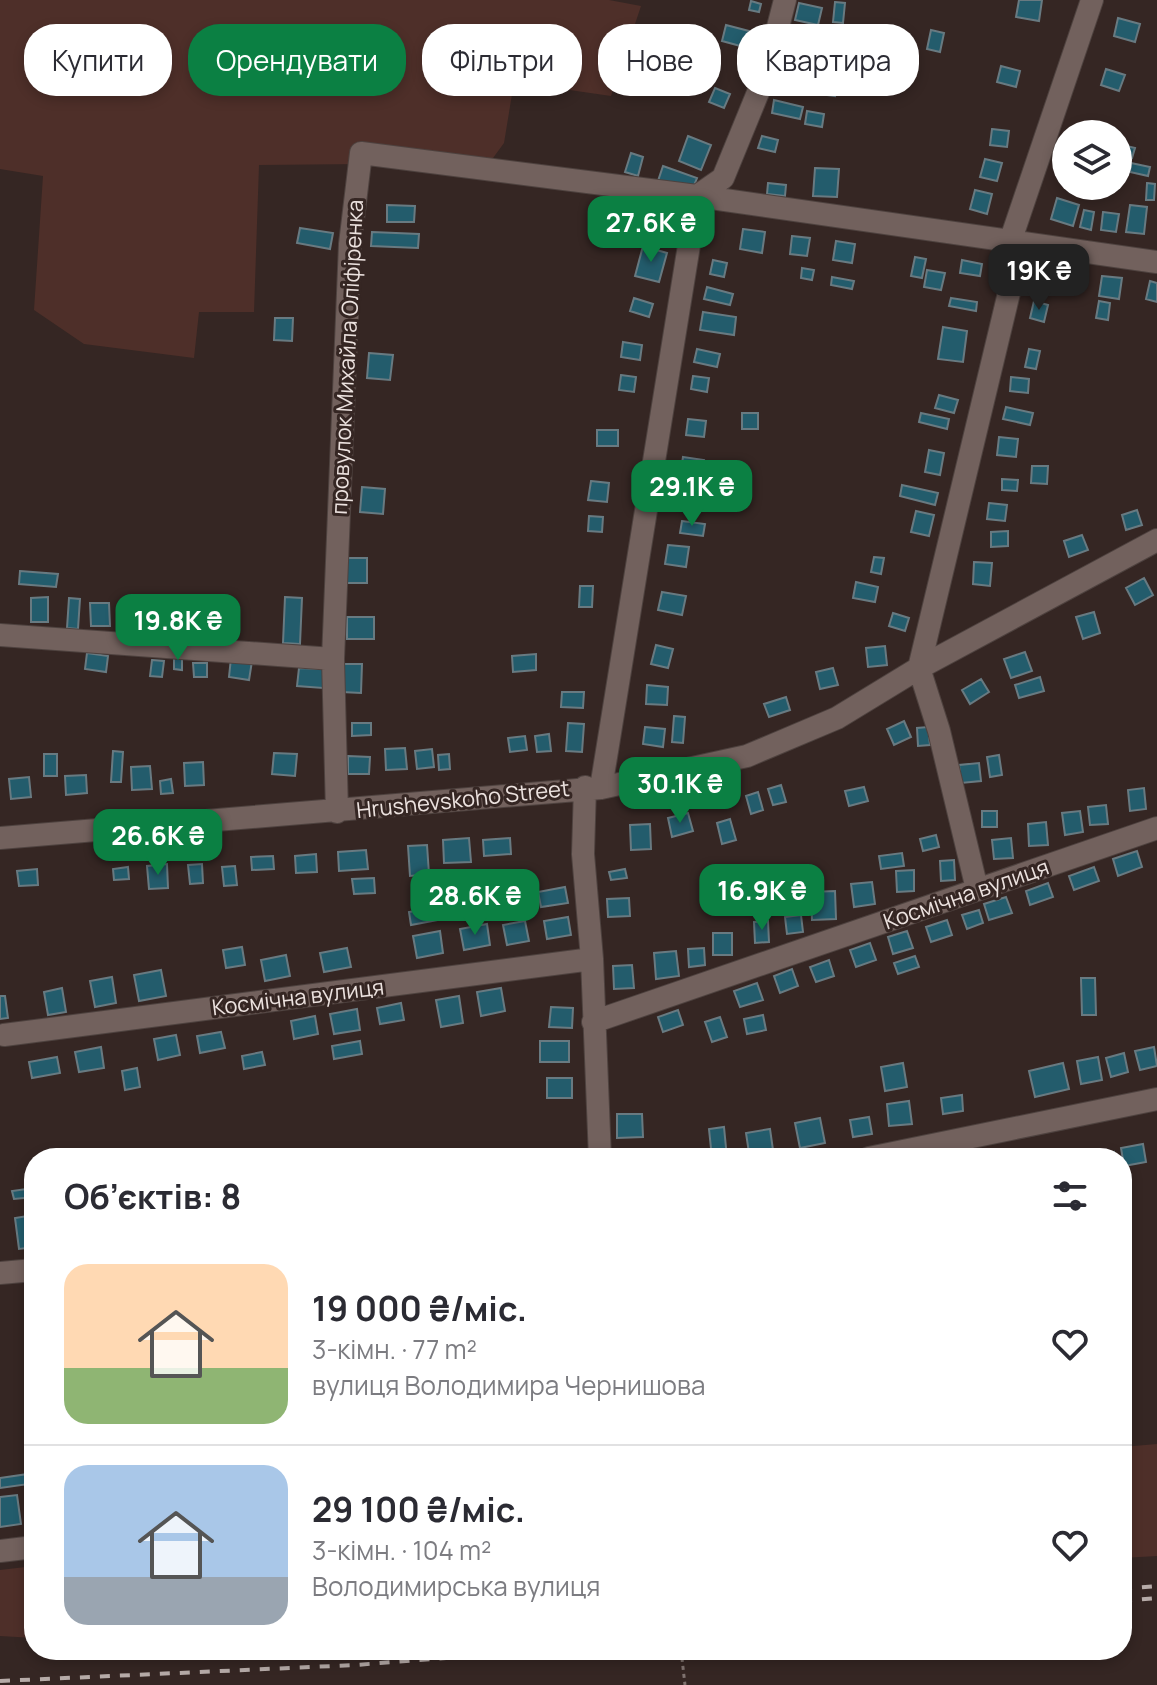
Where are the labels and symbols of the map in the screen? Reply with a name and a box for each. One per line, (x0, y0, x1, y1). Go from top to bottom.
pin: 27.6K ₴ (577, 196, 725, 264)
street label: провулок Михайла Оліфіренка (324, 199, 370, 515)
pin: 19K ₴ (983, 244, 1095, 312)
pin: 29.1K ₴ (618, 460, 766, 528)
pin: 19.8K ₴ (104, 594, 252, 662)
pin: 30.1K ₴ (606, 757, 754, 825)
street label: Hrushevskoho Street (355, 773, 571, 825)
pin: 26.6K ₴ (84, 809, 232, 877)
street label: Космічна вулиця (879, 852, 1053, 936)
pin: 16.9K ₴ (688, 864, 836, 932)
pin: 28.6K ₴ (401, 869, 549, 937)
street label: Космічна вулиця (210, 972, 386, 1022)

